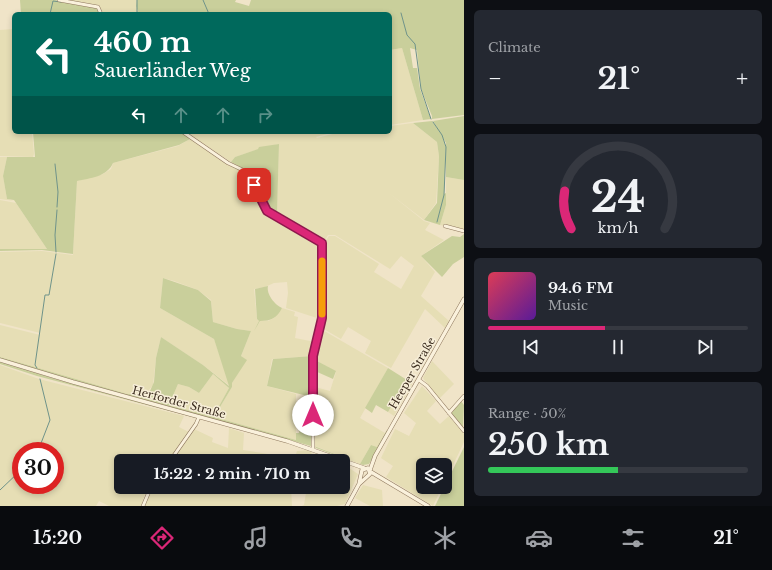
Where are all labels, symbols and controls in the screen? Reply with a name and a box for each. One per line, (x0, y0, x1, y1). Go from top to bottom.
text: 460 m (94, 25, 191, 60)
icon: left (28, 28, 80, 80)
text: Climate (488, 39, 541, 56)
text: Sauerländer Weg (94, 60, 251, 82)
text: 21° (598, 60, 640, 97)
text: − (488, 65, 502, 92)
text: + (736, 65, 748, 92)
icon: left (128, 104, 150, 126)
icon: ahead (170, 104, 192, 126)
icon: ahead (212, 104, 234, 126)
icon: right (254, 104, 276, 126)
pin (237, 168, 271, 202)
text: 24 (591, 172, 645, 223)
icon: arrive (243, 174, 265, 196)
text: km/h (598, 219, 638, 237)
text: 94.6 FM (548, 278, 613, 297)
text: Music (548, 297, 588, 314)
street label: Heeper Straße (386, 335, 438, 411)
icon: previous (520, 336, 542, 358)
icon: pause (607, 336, 629, 358)
icon: next (694, 336, 716, 358)
street label: Herforder Straße (131, 383, 227, 421)
position arrow (292, 394, 334, 436)
text: Range · 50% (488, 405, 566, 422)
text: 250 km (488, 426, 609, 463)
speed limit sign: 30 (12, 442, 64, 494)
map controls (416, 458, 452, 494)
button: layers (416, 458, 452, 494)
text: 15:22 · 2 min · 710 m (154, 464, 310, 483)
icon: directions (148, 524, 176, 552)
icon: music (242, 524, 270, 552)
icon: phone (337, 524, 365, 552)
icon: climate (431, 524, 459, 552)
icon: car (525, 524, 553, 552)
icon: filters (619, 524, 647, 552)
text: 15:20 (33, 527, 82, 549)
text: 21° (713, 527, 739, 549)

